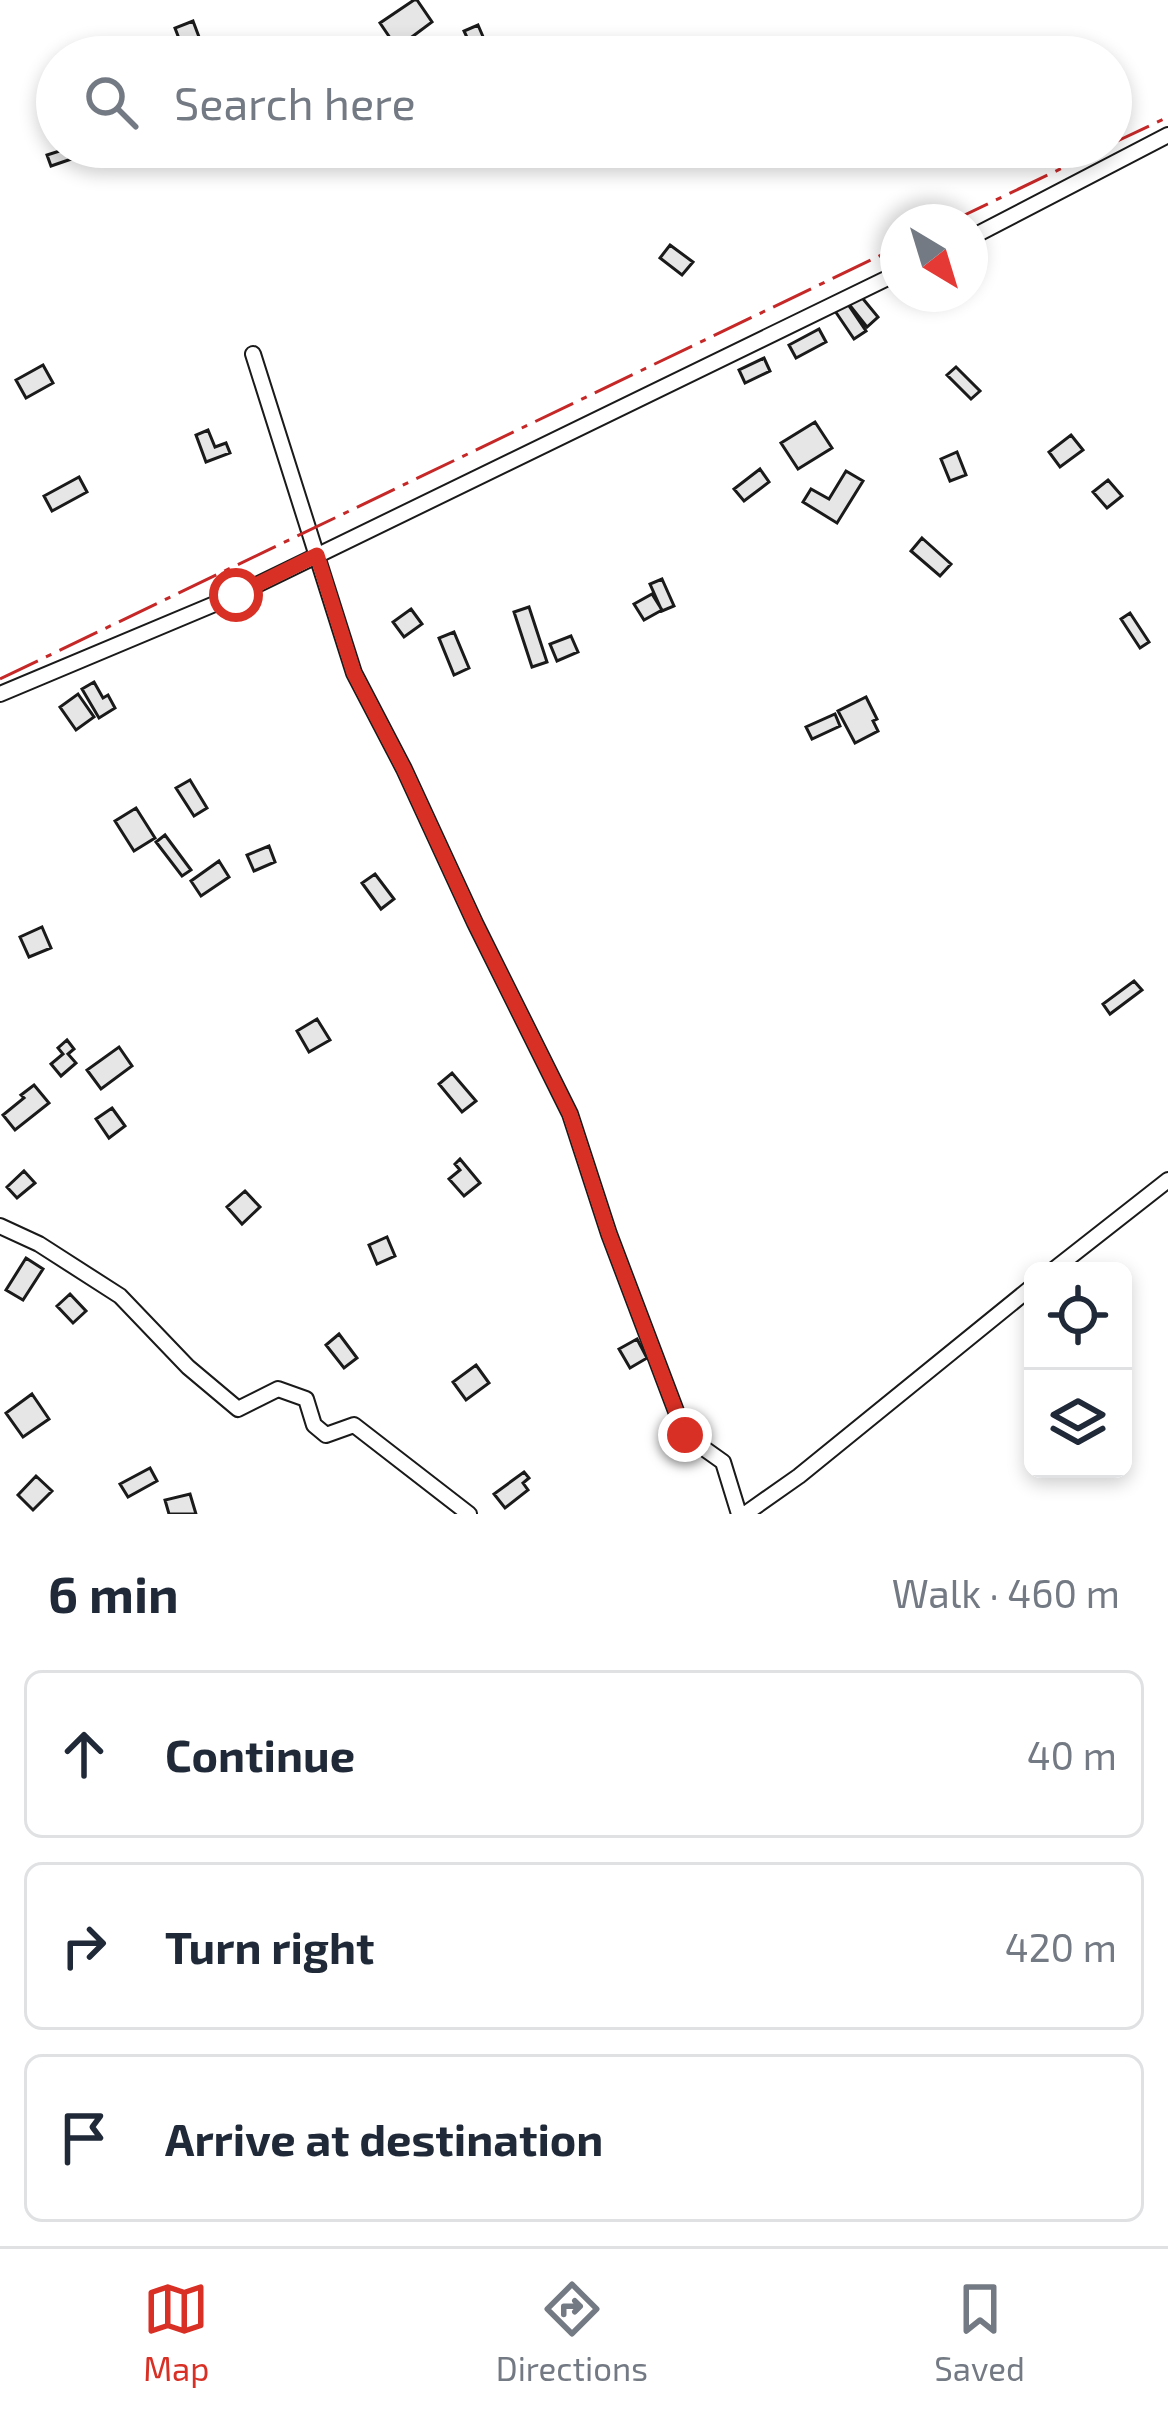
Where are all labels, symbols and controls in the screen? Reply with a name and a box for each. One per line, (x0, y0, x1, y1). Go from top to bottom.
search box (36, 36, 1132, 168)
icon: search (78, 69, 144, 135)
text: Search here (174, 75, 416, 129)
north arrow (880, 204, 988, 312)
route start (209, 568, 263, 622)
map controls (1024, 1262, 1132, 1478)
button: locate (1024, 1262, 1132, 1370)
button: layers (1024, 1370, 1132, 1478)
route end (658, 1408, 712, 1462)
text: 6 min (48, 1562, 179, 1623)
text: Walk · 460 m (892, 1569, 1120, 1616)
icon: ahead (51, 1721, 117, 1787)
text: Continue (165, 1727, 355, 1781)
text: 40 m (1027, 1731, 1117, 1778)
icon: right (51, 1913, 117, 1979)
text: Turn right (165, 1919, 374, 1973)
text: 420 m (1005, 1923, 1117, 1970)
icon: arrive (51, 2105, 117, 2171)
text: Arrive at destination (165, 2111, 603, 2165)
tab: Map (143, 2276, 209, 2388)
tab: Directions (496, 2276, 648, 2388)
tab: Saved (934, 2276, 1025, 2388)

